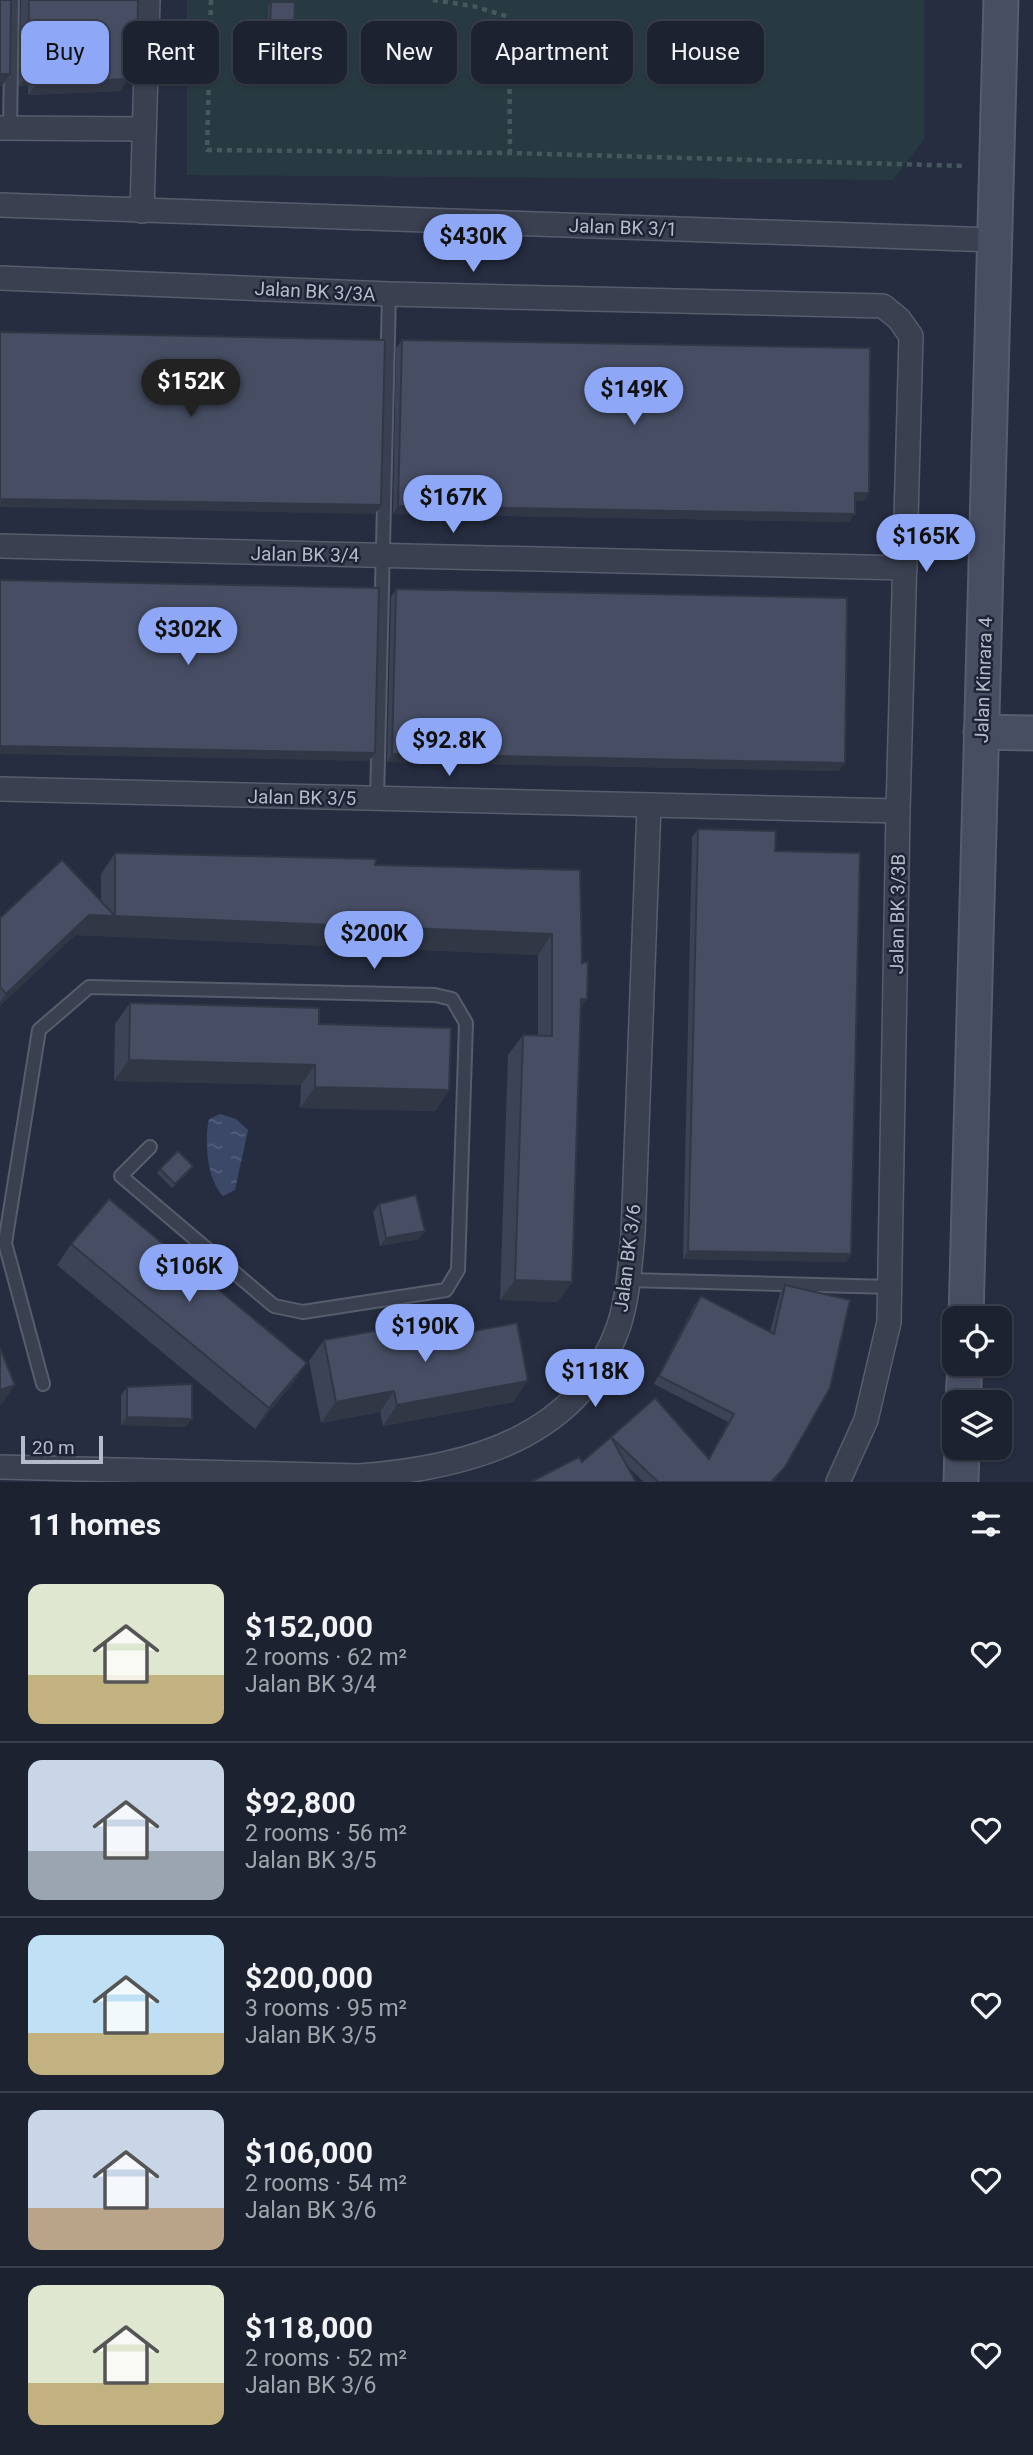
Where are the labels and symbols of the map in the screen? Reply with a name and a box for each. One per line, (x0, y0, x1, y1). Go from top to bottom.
street label: Jalan BK 3/1 (568, 214, 678, 241)
pin: $430K (424, 215, 522, 274)
street label: Jalan BK 3/3A (254, 277, 377, 306)
pin: $152K (142, 360, 240, 419)
pin: $149K (585, 368, 683, 427)
pin: $167K (404, 476, 502, 535)
pin: $165K (877, 514, 975, 574)
street label: Jalan BK 3/4 (250, 542, 360, 567)
pin: $302K (139, 608, 237, 667)
street label: Jalan Kinrara 4 (970, 616, 997, 743)
pin: $92.8K (392, 718, 506, 778)
street label: Jalan BK 3/5 (247, 785, 357, 810)
street label: Jalan BK 3/3B (885, 854, 910, 974)
pin: $200K (325, 912, 423, 971)
street label: Jalan BK 3/6 (609, 1203, 646, 1313)
pin: $106K (140, 1244, 238, 1304)
pin: $190K (376, 1304, 474, 1364)
pin: $118K (546, 1350, 644, 1409)
scale bar (21, 1433, 103, 1465)

